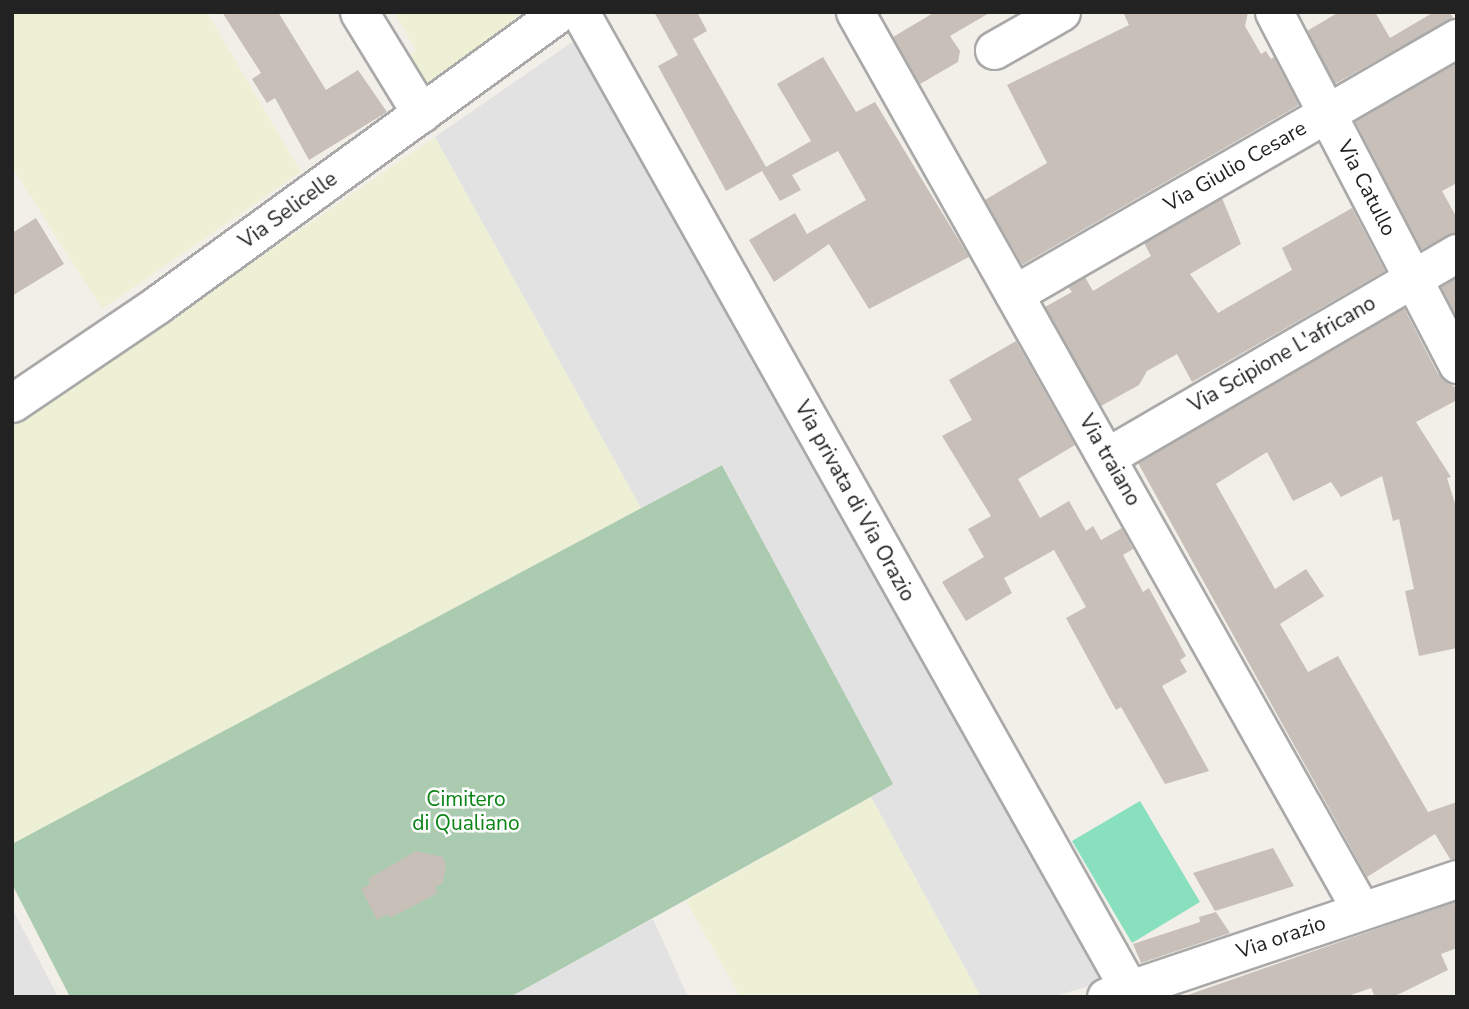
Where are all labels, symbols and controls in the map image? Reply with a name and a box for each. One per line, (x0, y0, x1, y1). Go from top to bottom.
street label: Via Giulio Cesare (1159, 115, 1311, 217)
street label: Via Catullo (1332, 136, 1402, 240)
street label: Via Selicelle (234, 166, 342, 254)
street label: Via Scipione L'africano (1184, 290, 1380, 418)
street label: Via privata di Via Orazio (789, 396, 921, 606)
street label: Via traiano (1074, 410, 1146, 510)
park label: Cimitero di Qualiano (412, 786, 520, 836)
street label: Via orazio (1233, 910, 1329, 964)

